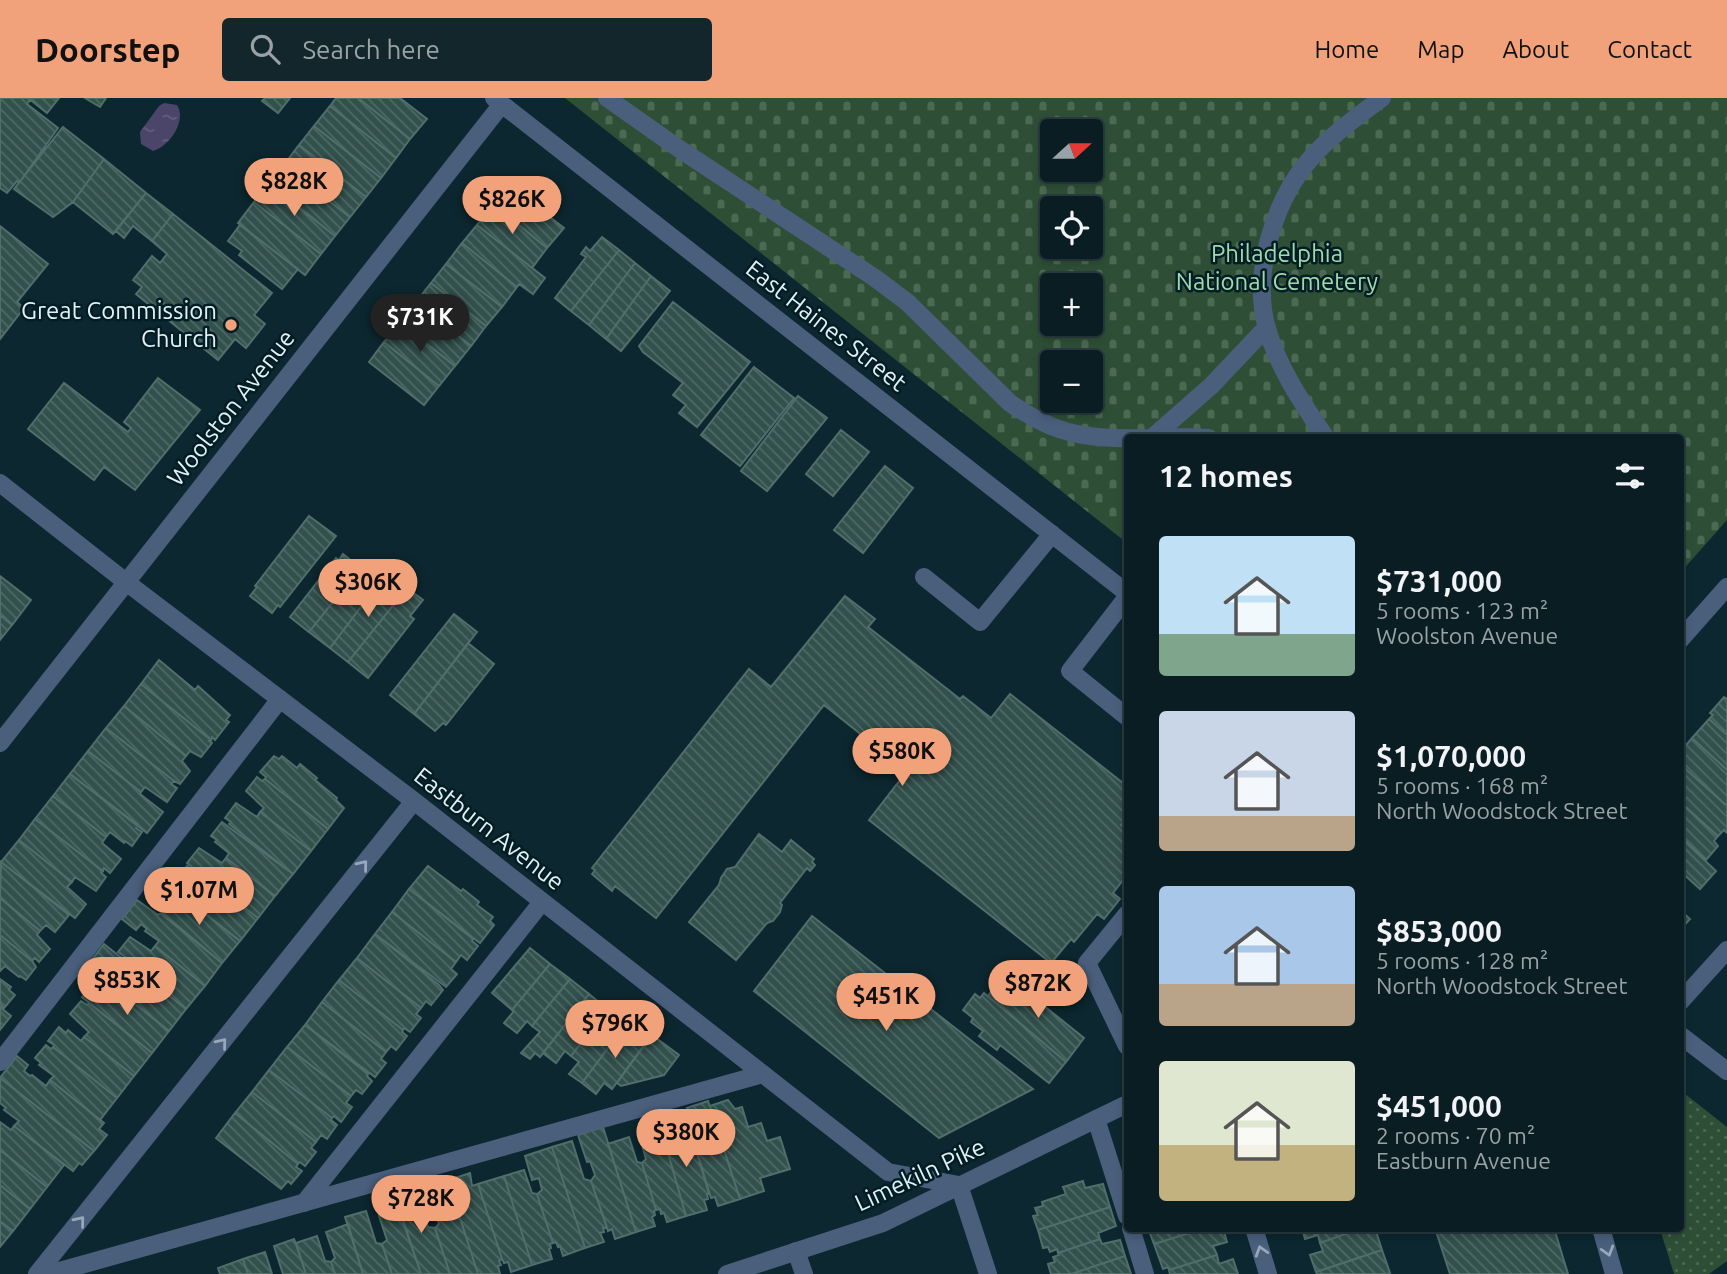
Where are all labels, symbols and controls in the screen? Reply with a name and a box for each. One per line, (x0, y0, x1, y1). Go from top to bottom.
search box (222, 18, 712, 81)
icon: search (246, 30, 284, 68)
text: Doorstep (35, 31, 180, 68)
text: Search here (302, 35, 440, 64)
text: Home (1314, 36, 1379, 63)
text: Map (1417, 36, 1464, 63)
text: About (1502, 36, 1569, 63)
text: Contact (1607, 36, 1692, 63)
north arrow (1040, 119, 1102, 182)
map controls (1040, 119, 1103, 413)
pin: $828K (245, 158, 343, 218)
text: $828K (260, 168, 328, 193)
pin: $826K (463, 176, 561, 236)
text: $826K (478, 186, 546, 211)
button: locate (1040, 196, 1103, 259)
park label: Philadelphia National Cemetery (1176, 240, 1379, 295)
street label: East Haines Street (741, 255, 912, 397)
button: + (1040, 273, 1103, 336)
pin: $731K (371, 294, 469, 354)
place label: Great Commission Church (21, 297, 217, 352)
text: $731K (386, 304, 454, 329)
marker: Great Commission Church (223, 317, 239, 333)
street label: Woolston Avenue (161, 324, 300, 491)
button: − (1040, 350, 1103, 413)
icon: filters (1611, 457, 1649, 495)
text: 12 homes (1159, 459, 1293, 493)
pin: $306K (319, 560, 417, 619)
icon: home (1215, 564, 1299, 648)
text: $731,000 (1376, 564, 1502, 598)
text: $306K (334, 569, 402, 594)
text: 5 rooms · 123 m² (1376, 598, 1548, 623)
text: Woolston Avenue (1376, 623, 1558, 648)
pin: $580K (853, 728, 951, 788)
text: $580K (868, 738, 936, 763)
icon: home (1215, 739, 1299, 823)
text: $1,070,000 (1376, 739, 1526, 773)
street label: Eastburn Avenue (409, 762, 570, 895)
text: 5 rooms · 168 m² (1376, 773, 1548, 798)
text: North Woodstock Street (1376, 798, 1628, 823)
one-way arrow (355, 860, 368, 872)
pin: $1.07M (142, 868, 256, 927)
text: $1.07M (160, 877, 238, 902)
icon: home (1215, 914, 1299, 998)
text: $853,000 (1376, 914, 1502, 948)
text: 5 rooms · 128 m² (1376, 948, 1548, 973)
pin: $853K (78, 958, 176, 1017)
pin: $872K (989, 960, 1087, 1020)
text: $853K (93, 967, 161, 992)
text: $872K (1004, 970, 1072, 995)
text: North Woodstock Street (1376, 973, 1628, 998)
pin: $451K (837, 974, 935, 1033)
text: $451K (852, 983, 920, 1008)
pin: $796K (566, 1000, 664, 1060)
text: $796K (581, 1010, 649, 1035)
one-way arrow (213, 1038, 226, 1050)
icon: home (1215, 1089, 1299, 1173)
text: $451,000 (1376, 1089, 1502, 1123)
pin: $380K (637, 1110, 735, 1169)
text: $380K (652, 1119, 720, 1144)
text: 2 rooms · 70 m² (1376, 1123, 1535, 1148)
street label: Limekiln Pike (850, 1133, 989, 1216)
text: Eastburn Avenue (1376, 1148, 1551, 1173)
pin: $728K (372, 1176, 470, 1235)
text: $728K (387, 1185, 455, 1210)
one-way arrow (71, 1216, 84, 1228)
one-way arrow (1599, 1245, 1614, 1257)
one-way arrow (1255, 1246, 1270, 1258)

